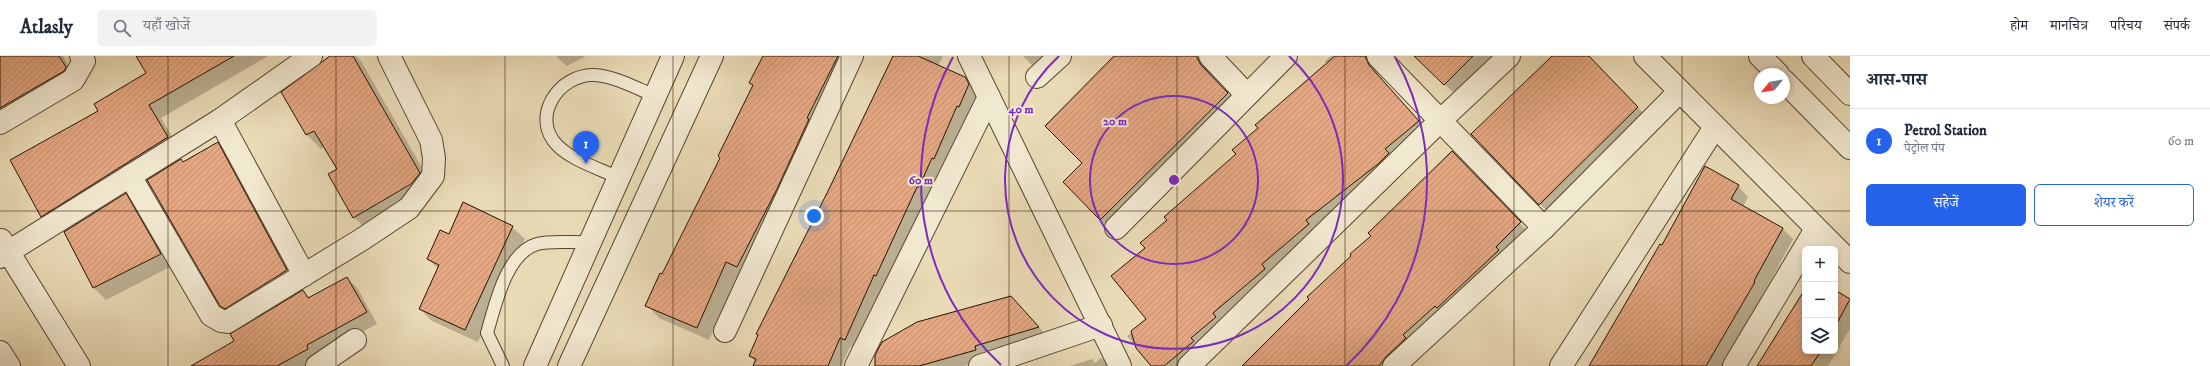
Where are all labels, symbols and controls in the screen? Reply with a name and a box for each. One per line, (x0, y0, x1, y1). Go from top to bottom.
search box (97, 10, 377, 46)
text: Atlasly (20, 16, 73, 39)
text: यहाँ खोजें (143, 16, 190, 35)
icon: search (111, 17, 133, 39)
text: होम (2010, 17, 2028, 35)
text: मानचित्र (2050, 17, 2088, 35)
text: परिचय (2110, 17, 2142, 35)
text: संपर्क (2164, 17, 2190, 35)
north arrow (1754, 68, 1790, 104)
text: आस-पास (1866, 69, 1927, 91)
text: 40 m (1008, 102, 1033, 117)
text: 20 m (1103, 114, 1127, 129)
text: Petrol Station (1904, 121, 1987, 140)
pin: 1 (573, 131, 599, 164)
text: 1 (1877, 133, 1881, 149)
text: 60 m (2168, 133, 2194, 149)
text: पेट्रोल पंप (1904, 140, 1945, 156)
text: 60 m (909, 173, 933, 188)
centre of rings (1167, 173, 1181, 187)
button: सहेजें (1866, 184, 2026, 226)
button: शेयर करें (2034, 184, 2194, 226)
your location (804, 206, 824, 226)
map controls (1802, 246, 1838, 354)
button: + (1802, 246, 1838, 282)
button: − (1802, 282, 1838, 318)
button: layers (1802, 318, 1838, 354)

